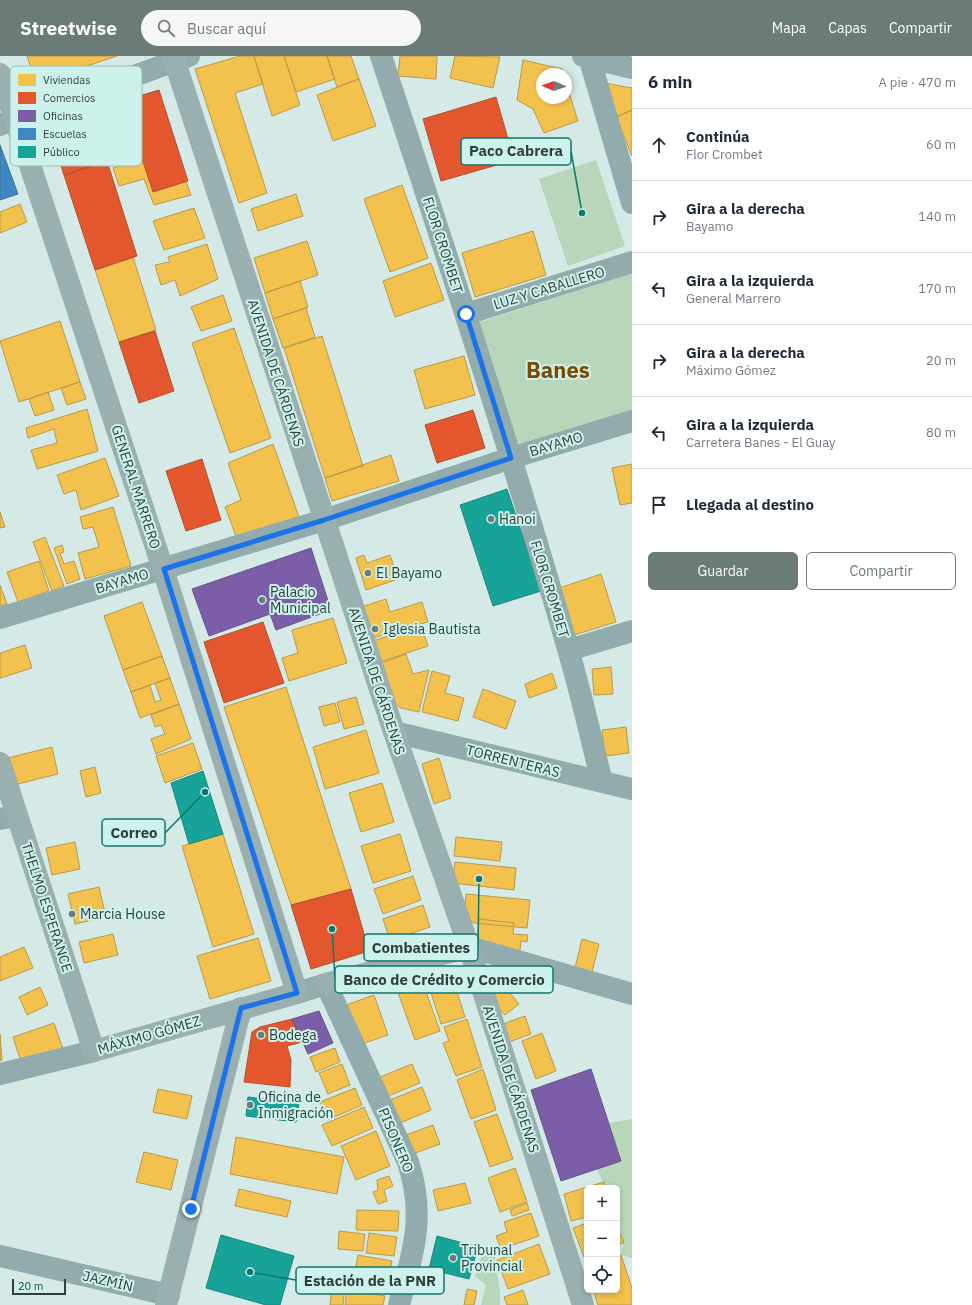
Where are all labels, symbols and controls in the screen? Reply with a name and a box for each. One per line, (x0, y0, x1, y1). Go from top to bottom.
search box (141, 10, 421, 46)
text: Streetwise (20, 16, 117, 40)
icon: search (155, 17, 177, 39)
text: Buscar aquí (187, 19, 266, 38)
text: Mapa (772, 19, 806, 37)
text: Capas (828, 19, 867, 37)
text: Compartir (889, 19, 952, 37)
legend (10, 66, 142, 166)
north arrow (536, 68, 572, 104)
text: 6 min (648, 71, 692, 93)
text: Viviendas (43, 73, 91, 87)
text: A pie · 470 m (878, 74, 956, 91)
text: Comercios (43, 91, 95, 105)
text: Oficinas (43, 109, 83, 123)
text: Escuelas (43, 127, 87, 141)
text: Continúa (686, 127, 750, 146)
icon: ahead (648, 134, 670, 156)
text: 60 m (926, 136, 956, 153)
callout: Paco Cabrera (461, 138, 571, 165)
text: Paco Cabrera (469, 141, 563, 160)
text: Público (43, 145, 80, 159)
text: Flor Crombet (686, 146, 763, 163)
street label: FLOR CROMBET (419, 194, 467, 296)
text: Gira a la derecha (686, 199, 805, 218)
icon: right (648, 206, 670, 228)
text: 140 m (918, 208, 956, 225)
text: Bayamo (686, 218, 733, 235)
street label: LUZ Y CABALLERO (491, 262, 607, 314)
text: Gira a la izquierda (686, 271, 814, 290)
icon: left (648, 278, 670, 300)
text: 170 m (918, 280, 956, 297)
text: General Marrero (686, 290, 781, 307)
street label: AVENIDA DE CÁRDENAS (244, 297, 309, 449)
route start (457, 305, 475, 323)
text: Gira a la derecha (686, 343, 805, 362)
icon: right (648, 350, 670, 372)
text: 20 m (926, 352, 956, 369)
district label: Banes (526, 355, 590, 384)
text: Máximo Gómez (686, 362, 776, 379)
text: Gira a la izquierda (686, 415, 814, 434)
icon: left (648, 422, 670, 444)
street label: GENERAL MARRERO (107, 423, 165, 551)
text: 80 m (926, 424, 956, 441)
street label: BAYAMO (527, 427, 585, 461)
text: Carretera Banes - El Guay (686, 434, 836, 451)
icon: arrive (648, 494, 670, 516)
text: Llegada al destino (686, 495, 814, 514)
place label: Hanoi (499, 510, 536, 528)
marker: Hanoi (486, 514, 496, 524)
street label: FLOR CROMBET (527, 538, 573, 640)
button: Guardar (648, 552, 798, 590)
button: Compartir (806, 552, 956, 590)
street label: BAYAMO (93, 564, 151, 598)
place label: El Bayamo (376, 564, 442, 582)
marker: El Bayamo (363, 568, 373, 578)
place label: Palacio Municipal (270, 583, 331, 617)
marker: Palacio Municipal (257, 595, 267, 605)
street label: AVENIDA DE CÁRDENAS (345, 605, 410, 757)
place label: Iglesia Bautista (383, 620, 481, 638)
marker: Iglesia Bautista (370, 624, 380, 634)
street label: TORRENTERAS (464, 741, 562, 781)
callout: Correo (102, 819, 165, 846)
text: Correo (110, 823, 158, 842)
street label: THELMO ESPERANCE (18, 840, 76, 974)
place label: Marcia House (80, 905, 166, 923)
marker: Marcia House (67, 909, 77, 919)
callout: Combatientes (364, 934, 478, 961)
text: Combatientes (372, 938, 471, 957)
callout: Banco de Crédito y Comercio (335, 966, 553, 993)
text: Banco de Crédito y Comercio (343, 970, 545, 989)
street label: AVENIDA DE CÁRDENAS (479, 1003, 544, 1155)
street label: MÁXIMO GÓMEZ (95, 1011, 203, 1058)
place label: Bodega (269, 1026, 317, 1044)
marker: Bodega (256, 1030, 266, 1040)
place label: Oficina de Inmigración (258, 1088, 334, 1122)
marker: Oficina de Inmigración (245, 1100, 255, 1110)
street label: PISONERO (374, 1105, 418, 1175)
map controls (584, 1185, 620, 1293)
button: + (584, 1185, 620, 1221)
route end (182, 1200, 200, 1218)
button: − (584, 1221, 620, 1257)
place label: Tribunal Provincial (461, 1241, 522, 1275)
marker: Tribunal Provincial (448, 1253, 458, 1263)
button: locate (584, 1257, 620, 1293)
street label: JAZMÍN (81, 1266, 135, 1296)
callout: Estación de la PNR (296, 1267, 444, 1294)
text: Estación de la PNR (304, 1271, 436, 1290)
scale bar (12, 1277, 66, 1296)
text: 20 m (18, 1279, 43, 1293)

